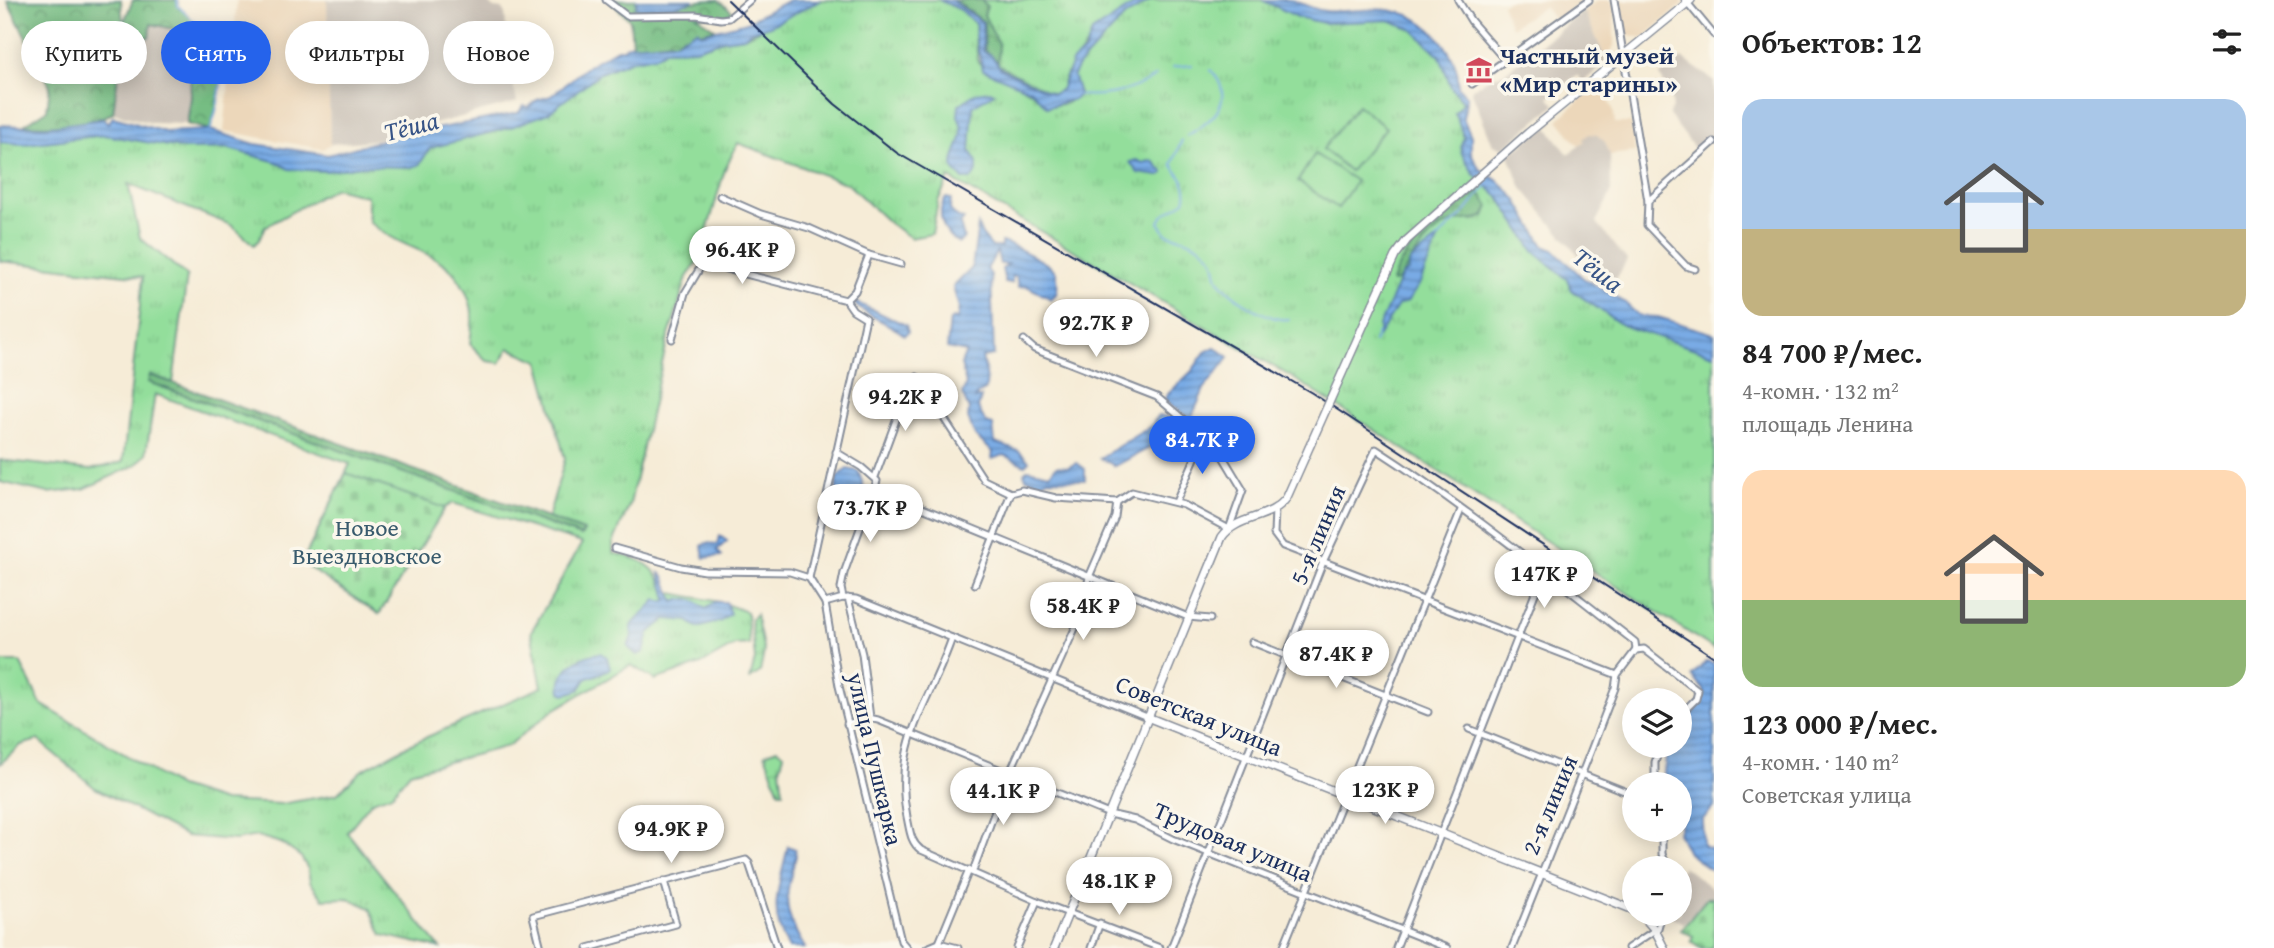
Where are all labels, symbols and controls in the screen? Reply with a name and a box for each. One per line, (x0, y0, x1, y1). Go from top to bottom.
text: Объектов: 12 (1742, 20, 1922, 64)
chip: Купить (21, 21, 147, 84)
chip: Снять (161, 21, 271, 84)
chip: Фильтры (285, 21, 429, 84)
chip: Новое (443, 21, 554, 84)
icon: filters (2208, 23, 2246, 61)
place label: Частный музей «Мир старины» (1500, 38, 1678, 101)
museum icon: Частный музей «Мир старины» (1464, 55, 1494, 85)
water label: Тёша (379, 100, 442, 151)
icon: home (1931, 145, 2057, 271)
pin: 96.4K ₽ (677, 226, 807, 286)
text: 96.4K ₽ (705, 232, 779, 265)
water label: Тёша (1565, 237, 1632, 302)
pin: 92.7K ₽ (1031, 300, 1161, 359)
text: 92.7K ₽ (1059, 305, 1133, 338)
text: 84 700 ₽/мес. (1742, 330, 1923, 374)
pin: 94.2K ₽ (840, 374, 970, 433)
text: 4-комн. · 132 m² (1742, 374, 1899, 407)
text: 94.2K ₽ (868, 379, 942, 412)
text: площадь Ленина (1742, 407, 1913, 440)
pin: 84.7K ₽ (1137, 416, 1267, 476)
text: 84.7K ₽ (1165, 422, 1239, 455)
street label: 5-я линия (1281, 480, 1354, 590)
pin: 73.7K ₽ (805, 484, 935, 544)
text: 73.7K ₽ (833, 490, 907, 523)
park label: Новое Выездновское (292, 510, 442, 573)
icon: home (1931, 516, 2057, 642)
pin: 147K ₽ (1487, 550, 1601, 610)
text: 147K ₽ (1510, 556, 1578, 589)
pin: 58.4K ₽ (1018, 582, 1148, 642)
text: 58.4K ₽ (1046, 588, 1120, 621)
pin: 87.4K ₽ (1271, 630, 1401, 690)
text: 87.4K ₽ (1299, 636, 1373, 669)
street label: Советская улица (1111, 666, 1288, 765)
street label: улица Пушкарка (838, 668, 913, 850)
map controls (1622, 688, 1692, 926)
button: layers (1622, 688, 1692, 758)
text: 123 000 ₽/мес. (1742, 701, 1938, 745)
text: 4-комн. · 140 m² (1742, 745, 1899, 778)
street label: 2-я линия (1513, 750, 1586, 860)
pin: 123K ₽ (1328, 766, 1442, 826)
pin: 44.1K ₽ (938, 768, 1068, 827)
text: 123K ₽ (1351, 772, 1419, 805)
button: + (1622, 772, 1692, 842)
text: 44.1K ₽ (966, 773, 1040, 806)
text: Советская улица (1742, 778, 1911, 811)
street label: Трудовая улица (1148, 792, 1318, 891)
pin: 94.9K ₽ (606, 806, 736, 865)
text: 94.9K ₽ (634, 811, 708, 844)
button: − (1622, 856, 1692, 926)
pin: 48.1K ₽ (1054, 858, 1184, 917)
text: 48.1K ₽ (1082, 863, 1156, 896)

